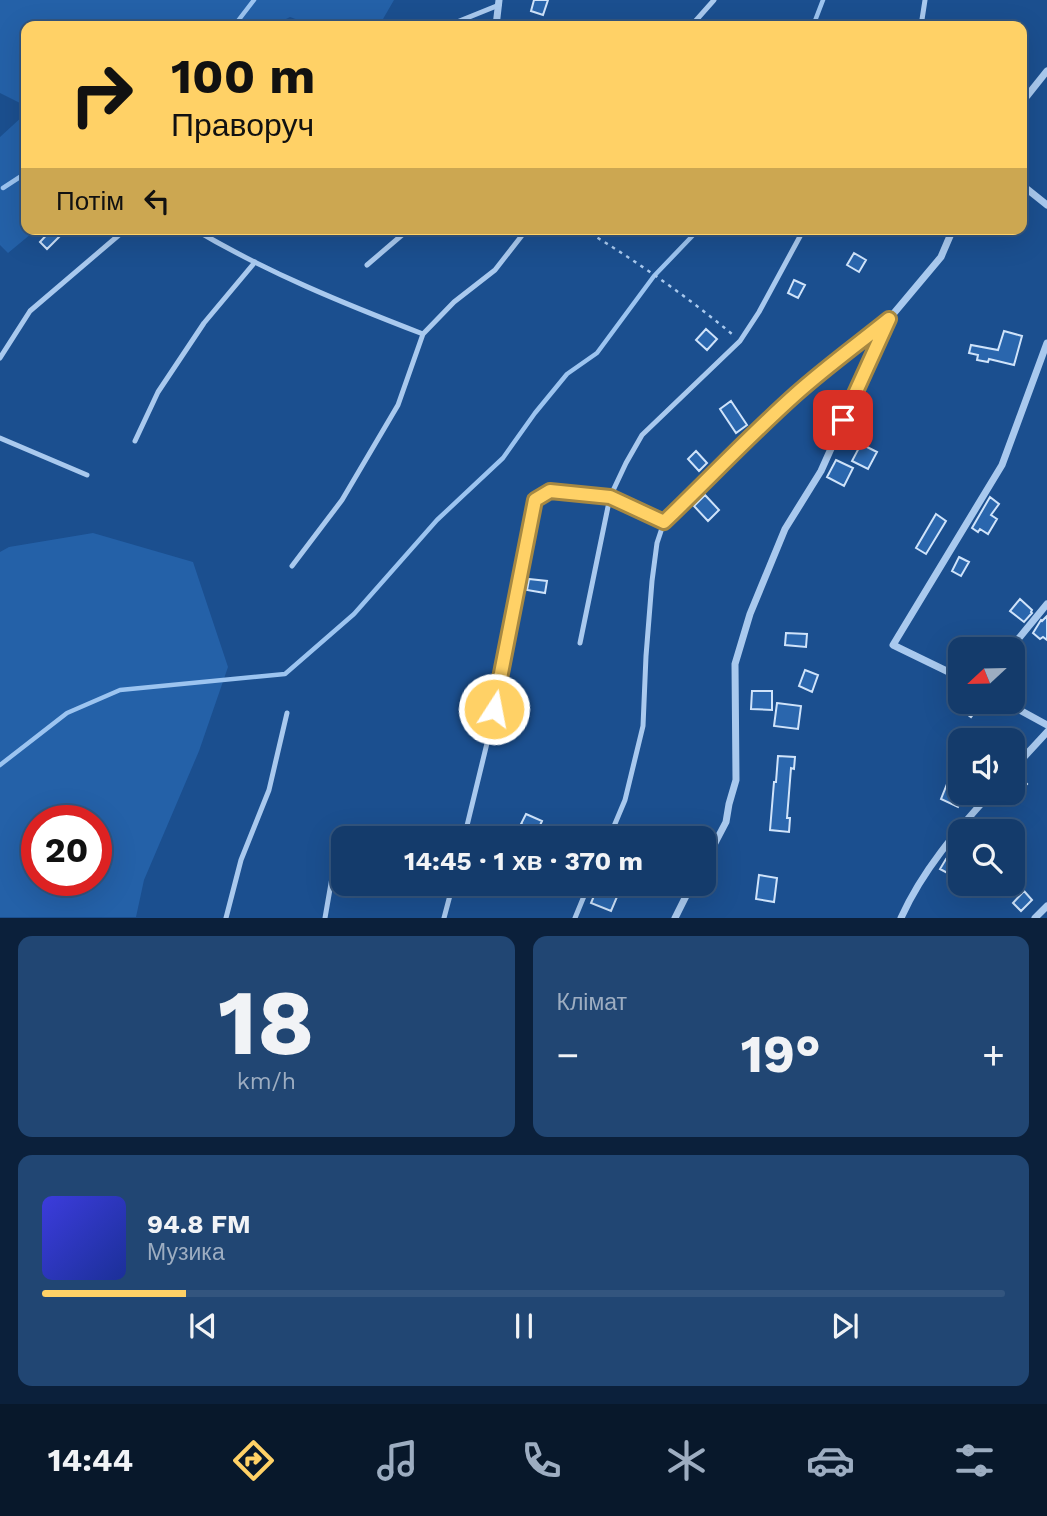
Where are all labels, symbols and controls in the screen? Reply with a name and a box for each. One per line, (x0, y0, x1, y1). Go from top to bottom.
text: 100 m (171, 47, 315, 105)
icon: right (56, 49, 147, 140)
text: Праворуч (171, 106, 314, 144)
icon: left (138, 182, 176, 220)
text: Потім (56, 186, 124, 216)
pin (813, 390, 873, 450)
icon: arrive (824, 401, 862, 439)
north arrow (948, 637, 1026, 714)
map controls (948, 637, 1025, 896)
position arrow (457, 672, 531, 746)
button: sound (948, 728, 1025, 805)
speed limit sign: 20 (21, 805, 112, 896)
button: search (948, 819, 1025, 896)
text: 14:45 · 1 хв · 370 m (404, 846, 643, 876)
text: 18 (218, 969, 314, 1076)
text: Клімат (557, 989, 627, 1016)
text: 19° (741, 1024, 821, 1085)
text: − (557, 1033, 579, 1077)
text: + (982, 1033, 1005, 1077)
text: km/h (237, 1068, 296, 1095)
text: 94.8 FM (147, 1209, 251, 1239)
text: Музика (147, 1239, 225, 1266)
icon: previous (184, 1307, 222, 1345)
icon: pause (505, 1307, 543, 1345)
icon: next (826, 1307, 864, 1345)
icon: directions (229, 1436, 278, 1485)
icon: music (373, 1436, 422, 1485)
icon: phone (517, 1436, 566, 1485)
icon: climate (662, 1436, 711, 1485)
icon: car (806, 1436, 855, 1485)
icon: filters (950, 1436, 999, 1485)
text: 14:44 (48, 1441, 133, 1479)

